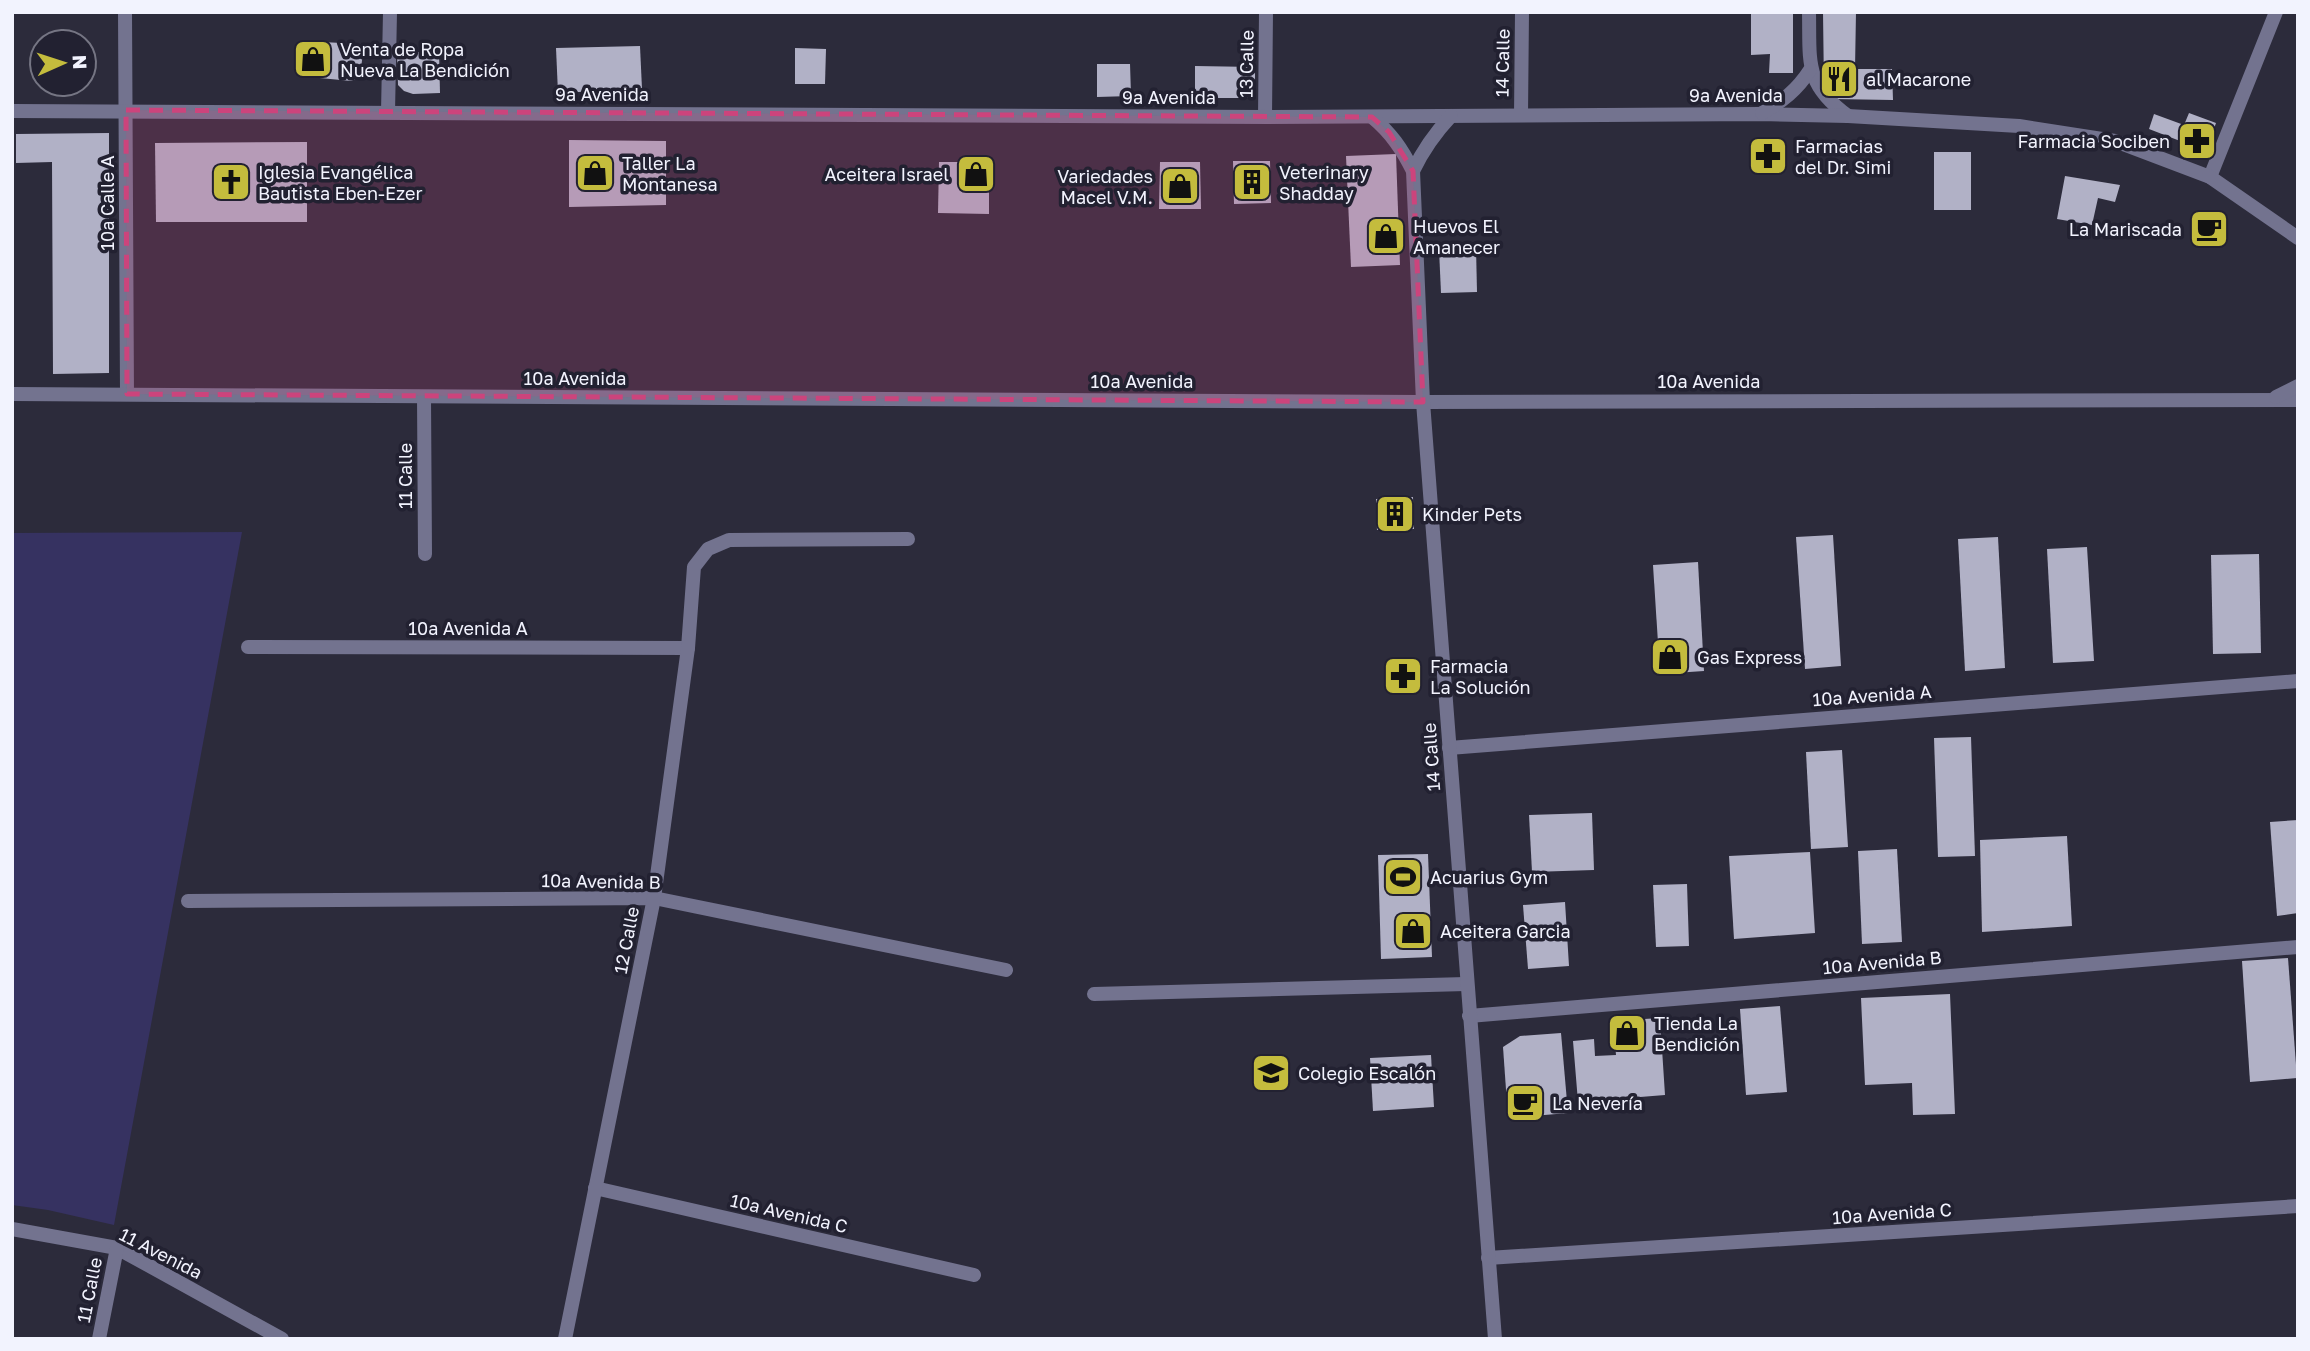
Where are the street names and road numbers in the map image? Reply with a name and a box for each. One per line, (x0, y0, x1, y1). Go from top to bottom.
street label: 14 Calle (1490, 29, 1514, 97)
street label: 13 Calle (1234, 30, 1258, 98)
street label: 9a Avenida (555, 83, 649, 105)
street label: 9a Avenida (1689, 84, 1783, 106)
street label: 9a Avenida (1122, 86, 1216, 108)
street label: 10a Calle A (96, 155, 118, 251)
street label: 10a Avenida (524, 367, 626, 389)
street label: 10a Avenida (1091, 370, 1193, 392)
street label: 10a Avenida (1658, 370, 1760, 392)
street label: 11 Calle (394, 443, 416, 509)
street label: 10a Avenida A (408, 617, 528, 639)
street label: 10a Avenida A (1812, 680, 1932, 710)
street label: 14 Calle (1418, 722, 1444, 792)
street label: 10a Avenida B (541, 869, 661, 893)
street label: 12 Calle (609, 905, 643, 975)
street label: 10a Avenida B (1822, 946, 1942, 978)
street label: 10a Avenida C (728, 1189, 850, 1237)
street label: 10a Avenida C (1832, 1198, 1952, 1228)
street label: 11 Avenida (116, 1223, 206, 1283)
street label: 11 Calle (72, 1255, 106, 1325)

